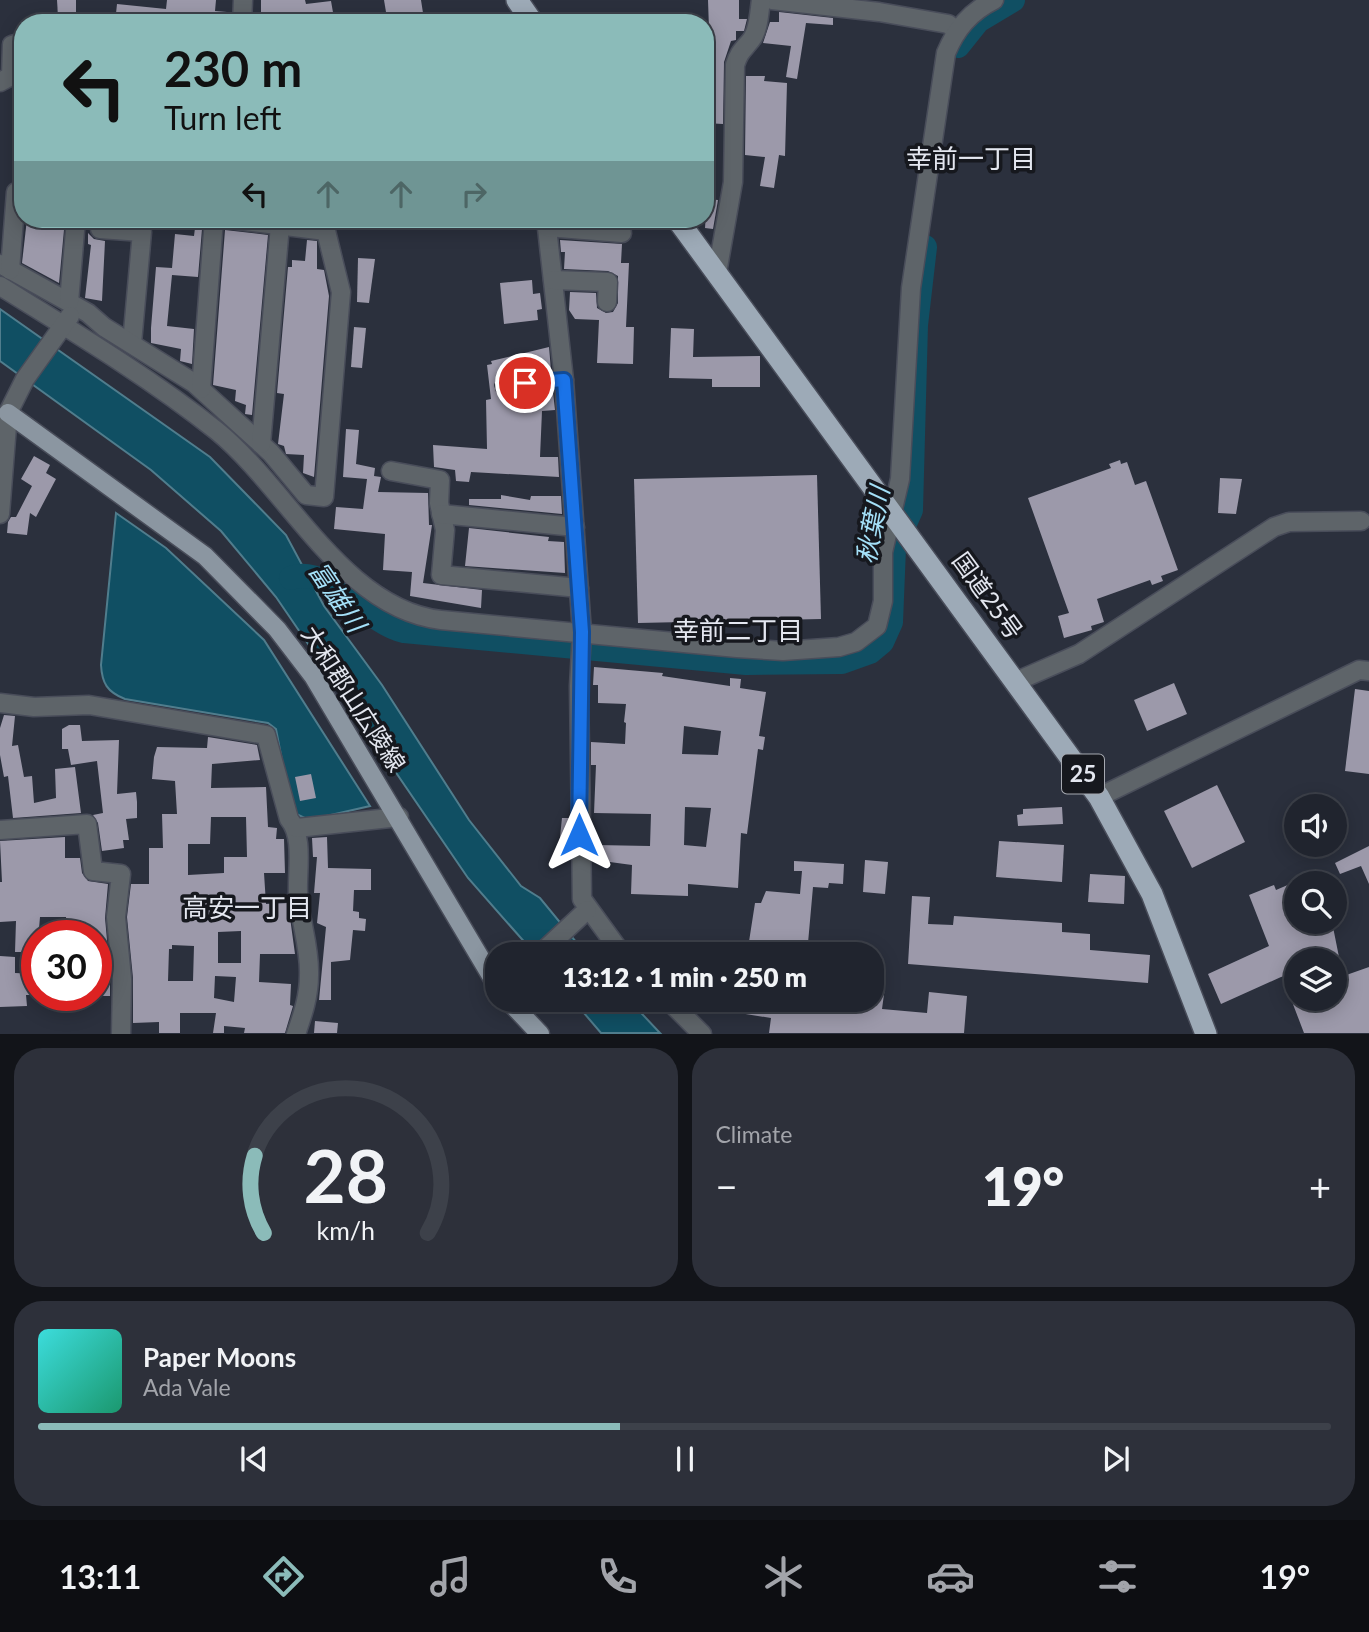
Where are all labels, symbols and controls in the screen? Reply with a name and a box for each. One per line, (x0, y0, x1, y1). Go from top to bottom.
text: 230 m (164, 39, 302, 97)
icon: left (49, 42, 140, 133)
text: Turn left (164, 98, 281, 137)
district label: 幸前一丁目 (906, 142, 1036, 174)
icon: left (236, 175, 274, 213)
icon: ahead (309, 175, 347, 213)
icon: ahead (382, 175, 420, 213)
icon: right (455, 175, 493, 213)
pin (495, 353, 555, 413)
icon: arrive (506, 364, 544, 402)
water label: 秋葉川 (849, 481, 896, 566)
street label: 国道25号 (947, 546, 1029, 644)
water label: 富雄川 (303, 555, 375, 640)
district label: 幸前二丁目 (673, 614, 803, 646)
street label: 大和郡山広陵線 (296, 620, 412, 777)
road number: 25 (1062, 754, 1104, 794)
map controls (1284, 794, 1347, 1011)
button: sound (1284, 794, 1347, 857)
position arrow (542, 798, 616, 872)
button: search (1284, 871, 1347, 934)
district label: 高安一丁目 (182, 891, 312, 923)
speed limit sign: 30 (21, 920, 112, 1011)
button: layers (1284, 948, 1347, 1011)
text: 13:12 · 1 min · 250 m (562, 961, 807, 993)
text: Climate (716, 1120, 792, 1148)
text: 28 (304, 1132, 388, 1220)
text: 19° (982, 1155, 1064, 1217)
text: − (716, 1163, 738, 1209)
text: + (1309, 1163, 1331, 1209)
text: km/h (316, 1215, 375, 1245)
text: Paper Moons (143, 1341, 296, 1373)
text: Ada Vale (143, 1373, 231, 1401)
icon: previous (235, 1440, 273, 1478)
icon: pause (666, 1440, 704, 1478)
icon: next (1097, 1440, 1135, 1478)
icon: directions (259, 1552, 308, 1601)
icon: music (426, 1552, 475, 1601)
icon: phone (593, 1552, 642, 1601)
icon: climate (759, 1552, 808, 1601)
icon: car (926, 1552, 975, 1601)
icon: filters (1093, 1552, 1142, 1601)
text: 13:11 (59, 1557, 141, 1596)
text: 19° (1260, 1557, 1310, 1596)

